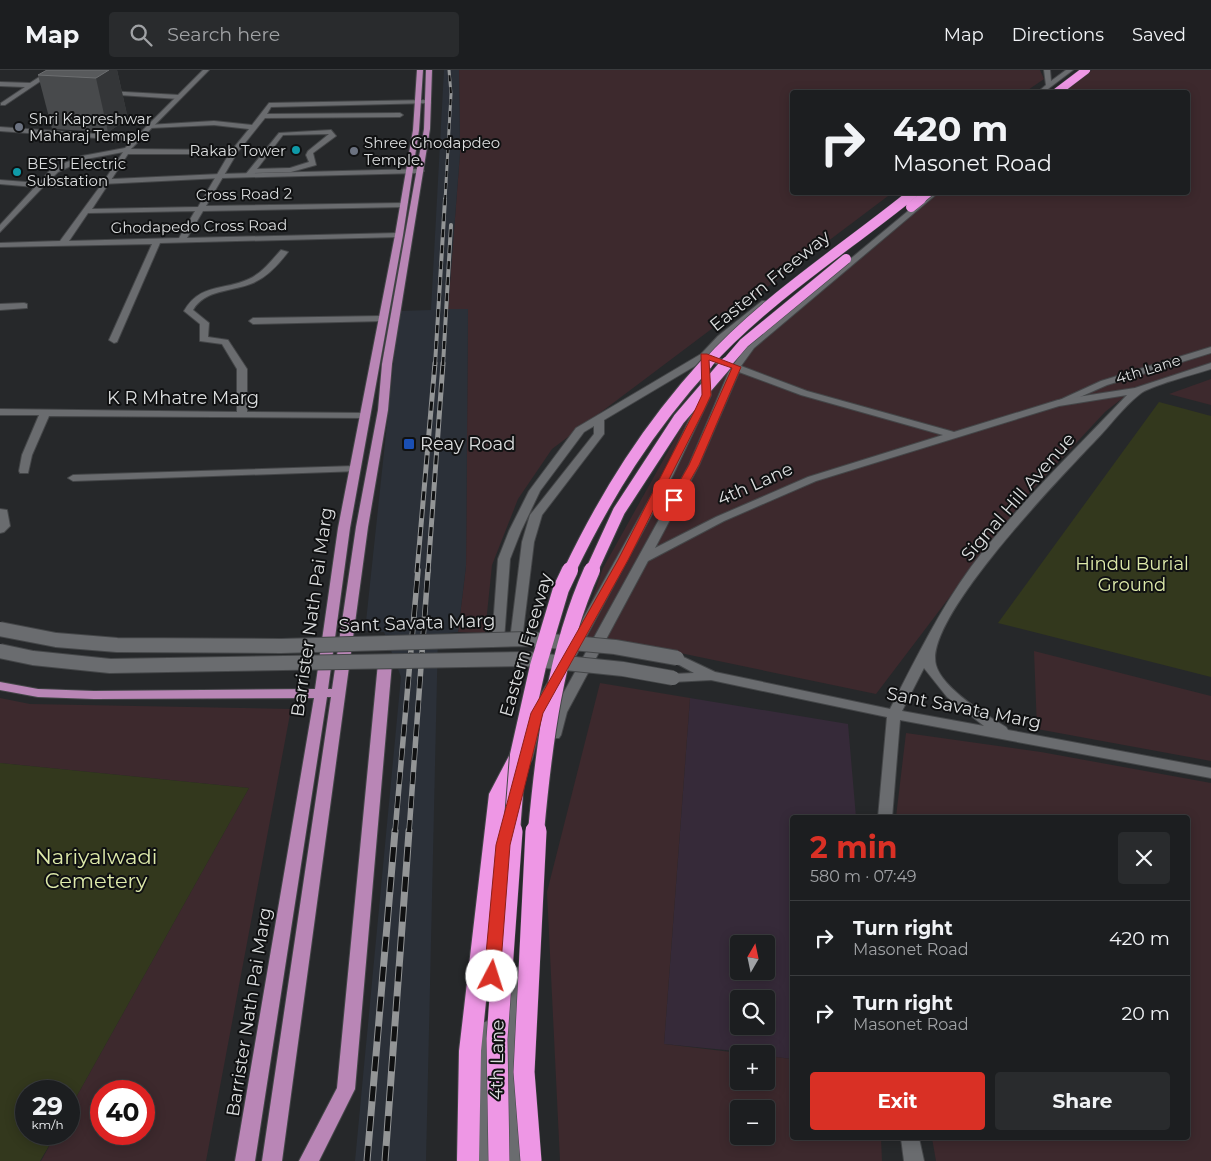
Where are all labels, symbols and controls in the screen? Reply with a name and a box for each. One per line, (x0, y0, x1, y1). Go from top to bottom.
search box (109, 12, 459, 57)
text: Map (25, 20, 79, 49)
icon: search (127, 21, 155, 49)
text: Search here (167, 23, 280, 46)
text: Map (944, 24, 984, 46)
text: Directions (1012, 24, 1104, 46)
text: Saved (1132, 24, 1186, 46)
text: 420 m (893, 107, 1008, 150)
place label: Shri Kapreshwar Maharaj Temple (29, 109, 152, 145)
icon: right (810, 110, 875, 175)
marker: Shri Kapreshwar Maharaj Temple (13, 121, 25, 133)
place label: Shree Ghodapdeo Temple. (364, 133, 500, 169)
place label: Rakab Tower (190, 141, 286, 160)
marker: Rakab Tower (290, 144, 302, 156)
marker: Shree Ghodapdeo Temple. (348, 145, 360, 157)
text: Masonet Road (893, 150, 1052, 177)
place label: BEST Electric Substation (27, 154, 126, 190)
marker: BEST Electric Substation (11, 166, 23, 178)
street label: Cross Road 2 (196, 184, 292, 204)
street label: Ghodapedo Cross Road (111, 215, 287, 237)
street label: Eastern Freeway (705, 226, 835, 336)
street label: 4th Lane (1113, 350, 1183, 388)
street label: K R Mhatre Marg (107, 387, 259, 409)
street label: Signal Hill Avenue (956, 428, 1080, 566)
place label: Reay Road (420, 433, 515, 455)
marker: Reay Road (402, 437, 416, 451)
street label: 4th Lane (714, 458, 796, 510)
pin (653, 479, 695, 521)
icon: arrive (660, 486, 688, 514)
street label: Barrister Nath Pai Marg (286, 506, 338, 718)
park label: Hindu Burial Ground (1075, 553, 1189, 596)
street label: Eastern Freeway (495, 570, 557, 719)
street label: Sant Savata Marg (338, 609, 496, 637)
street label: Sant Savata Marg (885, 682, 1043, 734)
text: 2 min (810, 829, 897, 866)
button: close (1118, 832, 1170, 884)
park label: Nariyalwadi Cemetery (35, 844, 157, 893)
text: 580 m · 07:49 (810, 867, 917, 886)
street label: Barrister Nath Pai Marg (222, 906, 276, 1118)
text: Turn right (853, 917, 953, 940)
icon: right (810, 924, 838, 952)
text: 420 m (1109, 927, 1170, 950)
north arrow (730, 935, 775, 980)
map controls (730, 935, 775, 1145)
text: Masonet Road (853, 940, 969, 959)
position arrow (465, 949, 517, 1001)
button: search (730, 990, 775, 1035)
text: Turn right (853, 992, 953, 1015)
icon: right (810, 999, 838, 1027)
text: 20 m (1122, 1002, 1170, 1025)
text: Masonet Road (853, 1015, 969, 1034)
street label: 4th Lane (485, 1020, 509, 1100)
button: + (730, 1045, 775, 1090)
button: Exit (810, 1072, 985, 1130)
button: Share (995, 1072, 1170, 1130)
speed limit sign: 40 (90, 1080, 155, 1145)
text: 29 (32, 1091, 63, 1121)
button: − (730, 1100, 775, 1145)
text: km/h (31, 1117, 64, 1132)

